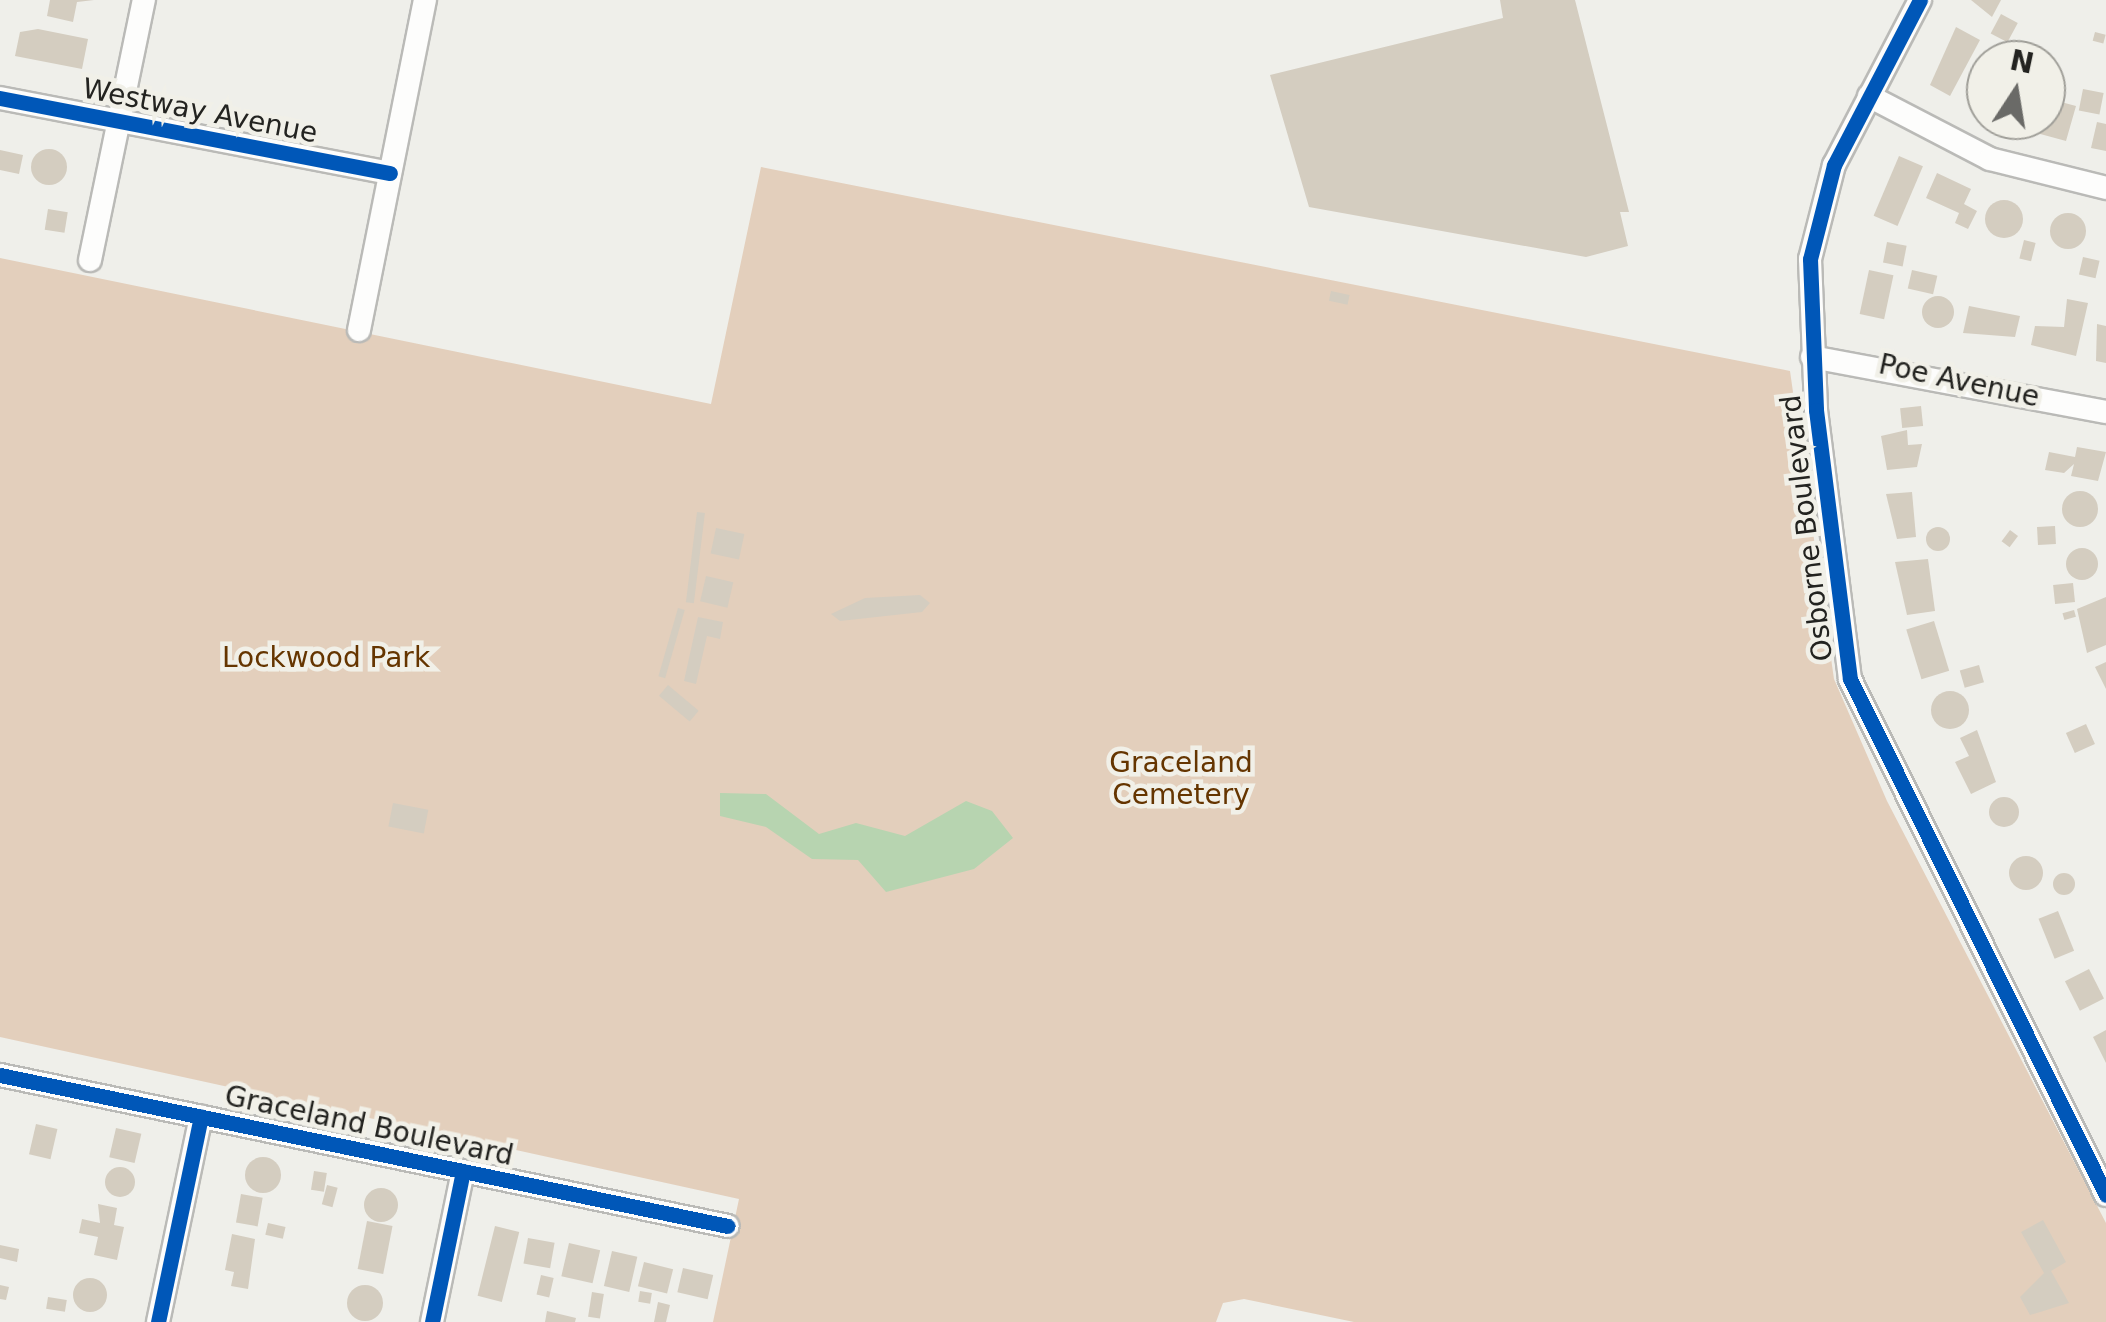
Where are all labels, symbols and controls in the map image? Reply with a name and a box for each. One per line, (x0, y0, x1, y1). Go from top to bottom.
north arrow (1966, 40, 2066, 140)
text: N (2007, 44, 2037, 81)
street label: Westway Avenue (80, 72, 320, 150)
street label: Poe Avenue (1876, 348, 2042, 414)
street label: Osborne Boulevard (1774, 393, 1840, 663)
park label: Lockwood Park (222, 641, 430, 675)
park label: Graceland Cemetery (1109, 746, 1253, 812)
street label: Graceland Boulevard (222, 1079, 516, 1173)

